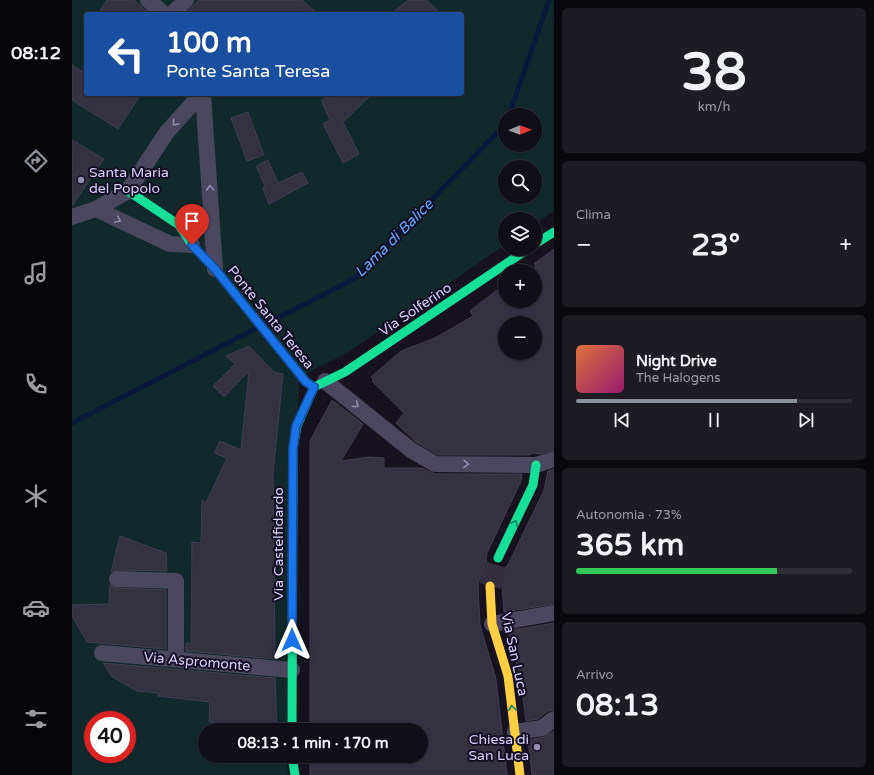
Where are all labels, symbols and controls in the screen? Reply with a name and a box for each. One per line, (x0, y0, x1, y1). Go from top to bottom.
text: 100 m (166, 26, 252, 60)
icon: left (100, 28, 152, 80)
text: 38 (681, 41, 747, 104)
text: 08:12 (11, 42, 61, 64)
text: Ponte Santa Teresa (166, 60, 330, 82)
text: km/h (698, 99, 730, 115)
north arrow (498, 108, 542, 152)
map controls (498, 108, 542, 360)
one-way arrow (172, 118, 179, 126)
icon: directions (22, 147, 50, 175)
button: search (498, 160, 542, 204)
place label: Santa Maria del Popolo (89, 164, 169, 197)
marker: Santa Maria del Popolo (76, 175, 86, 185)
one-way arrow (205, 185, 214, 191)
water label: Lama di Balice (351, 194, 438, 281)
pin (175, 204, 209, 245)
text: Clima (576, 207, 611, 223)
icon: arrive (181, 210, 203, 232)
button: layers (498, 212, 542, 256)
one-way arrow (114, 215, 121, 223)
text: 23° (691, 227, 740, 264)
text: − (576, 232, 592, 258)
text: + (840, 232, 852, 258)
icon: music (22, 259, 50, 287)
street label: Ponte Santa Teresa (224, 262, 317, 372)
button: + (498, 264, 542, 308)
street label: Via Solferino (376, 279, 455, 340)
button: − (498, 316, 542, 360)
text: Night Drive (636, 352, 717, 370)
icon: phone (22, 370, 50, 398)
text: The Halogens (636, 370, 720, 386)
one-way arrow (351, 401, 358, 408)
icon: previous (611, 409, 633, 431)
icon: pause (703, 409, 725, 431)
icon: next (795, 409, 817, 431)
one-way arrow (463, 460, 469, 468)
icon: climate (22, 482, 50, 510)
street label: Via Castelfidardo (270, 487, 287, 601)
text: Autonomia · 73% (576, 507, 682, 523)
one-way arrow (510, 520, 518, 527)
text: 365 km (576, 527, 684, 564)
icon: car (22, 594, 50, 622)
street label: Via San Luca (497, 611, 532, 698)
position arrow (271, 619, 313, 661)
street label: Via Aspromonte (143, 648, 251, 675)
text: Arrivo (576, 667, 614, 683)
text: 08:13 (576, 687, 659, 724)
icon: filters (22, 705, 50, 733)
one-way arrow (508, 705, 517, 712)
speed limit sign: 40 (84, 711, 136, 763)
place label: Chiesa di San Luca (468, 731, 529, 764)
text: 08:13 · 1 min · 170 m (238, 734, 388, 752)
marker: Chiesa di San Luca (532, 742, 542, 752)

